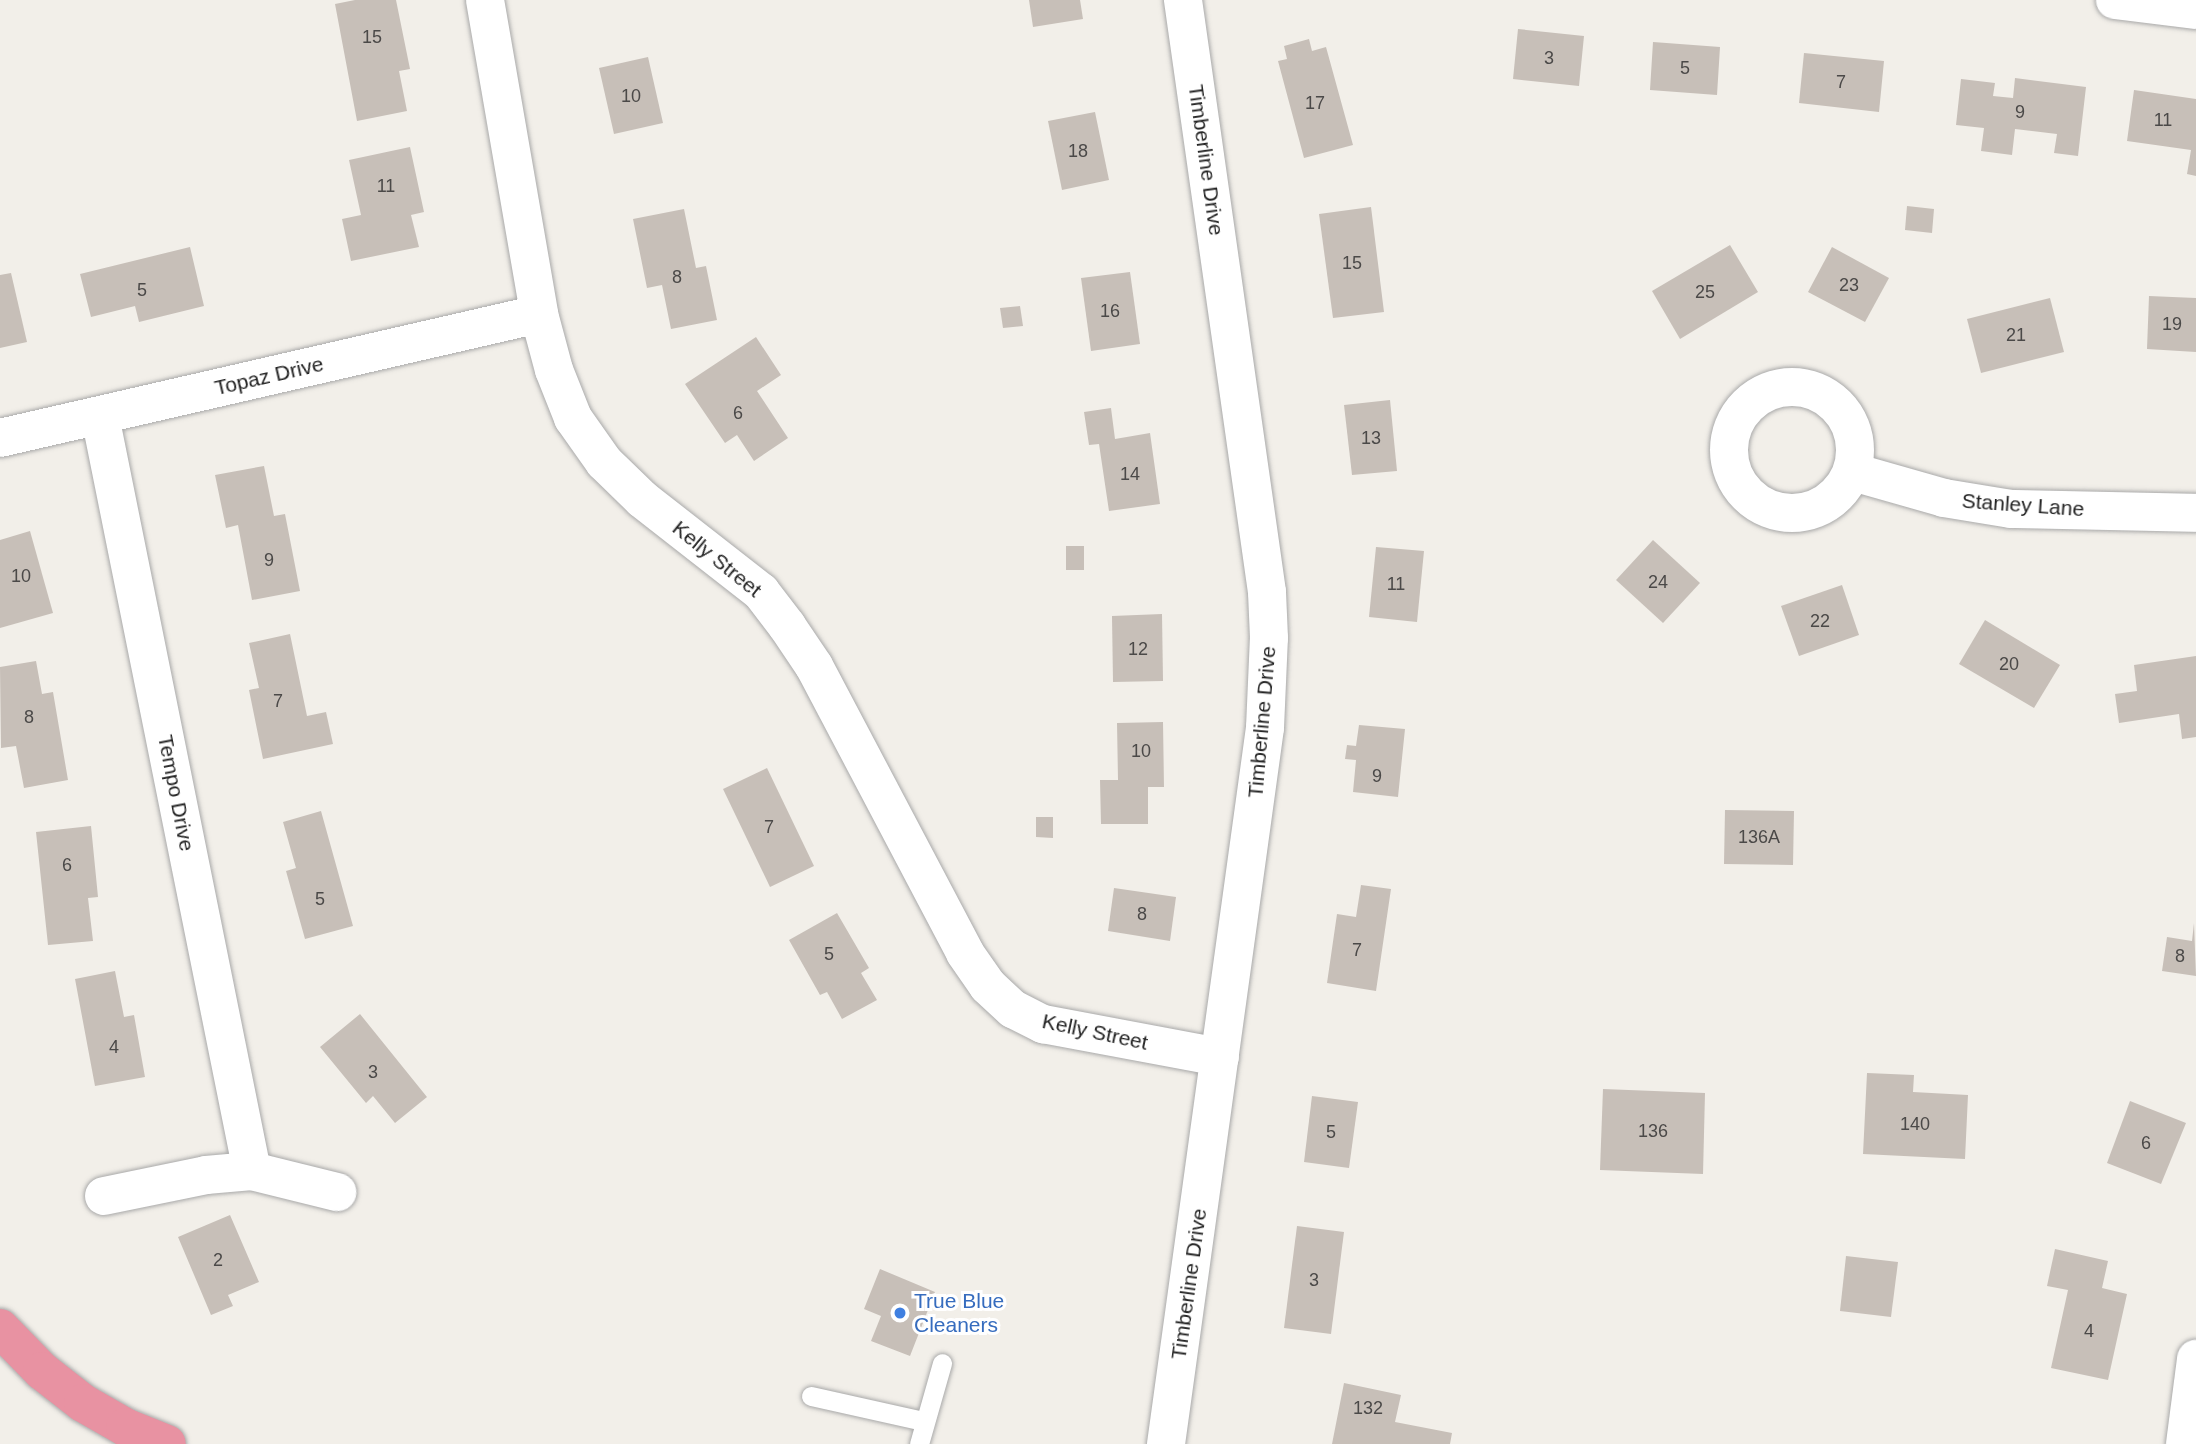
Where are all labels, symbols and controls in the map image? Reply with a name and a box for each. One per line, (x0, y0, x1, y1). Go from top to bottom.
house number: 15 (362, 26, 382, 48)
house number: 3 (1544, 47, 1554, 69)
house number: 5 (1680, 57, 1690, 79)
house number: 7 (1836, 71, 1846, 93)
street label: Timberline Drive (1183, 83, 1229, 237)
house number: 10 (621, 85, 641, 107)
house number: 17 (1305, 92, 1325, 114)
house number: 9 (2015, 101, 2025, 123)
house number: 11 (2154, 109, 2172, 131)
house number: 18 (1068, 140, 1088, 162)
house number: 11 (377, 175, 395, 197)
house number: 15 (1342, 252, 1362, 274)
house number: 8 (672, 266, 682, 288)
house number: 23 (1839, 274, 1859, 296)
house number: 5 (137, 279, 147, 301)
house number: 25 (1695, 281, 1715, 303)
house number: 16 (1100, 300, 1120, 322)
house number: 19 (2162, 313, 2182, 335)
house number: 21 (2006, 324, 2026, 346)
street label: Topaz Drive (212, 351, 326, 401)
house number: 6 (733, 402, 743, 424)
house number: 13 (1361, 427, 1381, 449)
house number: 14 (1120, 463, 1140, 485)
street label: Stanley Lane (1961, 488, 2085, 522)
street label: Kelly Street (667, 515, 767, 603)
house number: 9 (264, 549, 274, 571)
house number: 10 (11, 565, 31, 587)
house number: 24 (1648, 571, 1668, 593)
house number: 11 (1387, 573, 1405, 595)
house number: 22 (1810, 610, 1830, 632)
house number: 12 (1128, 638, 1148, 660)
street label: Timberline Drive (1243, 645, 1281, 799)
house number: 20 (1999, 653, 2019, 675)
house number: 7 (273, 690, 283, 712)
house number: 8 (24, 706, 34, 728)
street label: Tempo Drive (152, 733, 200, 853)
house number: 10 (1131, 740, 1151, 762)
house number: 9 (1372, 765, 1382, 787)
house number: 7 (764, 816, 774, 838)
house number: 136A (1738, 826, 1780, 848)
house number: 6 (62, 854, 72, 876)
house number: 5 (315, 888, 325, 910)
house number: 8 (1137, 903, 1147, 925)
house number: 7 (1352, 939, 1362, 961)
house number: 5 (824, 943, 834, 965)
house number: 8 (2175, 945, 2185, 967)
street label: Kelly Street (1040, 1009, 1150, 1055)
house number: 4 (109, 1036, 119, 1058)
house number: 3 (368, 1061, 378, 1083)
house number: 140 (1900, 1113, 1930, 1135)
house number: 136 (1638, 1120, 1668, 1142)
house number: 5 (1326, 1121, 1336, 1143)
house number: 6 (2141, 1132, 2151, 1154)
street label: Timberline Drive (1166, 1207, 1212, 1361)
house number: 2 (213, 1249, 223, 1271)
house number: 3 (1309, 1269, 1319, 1291)
place label: True Blue Cleaners (914, 1288, 1004, 1338)
marker: True Blue Cleaners (892, 1305, 908, 1321)
house number: 4 (2084, 1320, 2094, 1342)
house number: 132 (1353, 1397, 1383, 1419)

